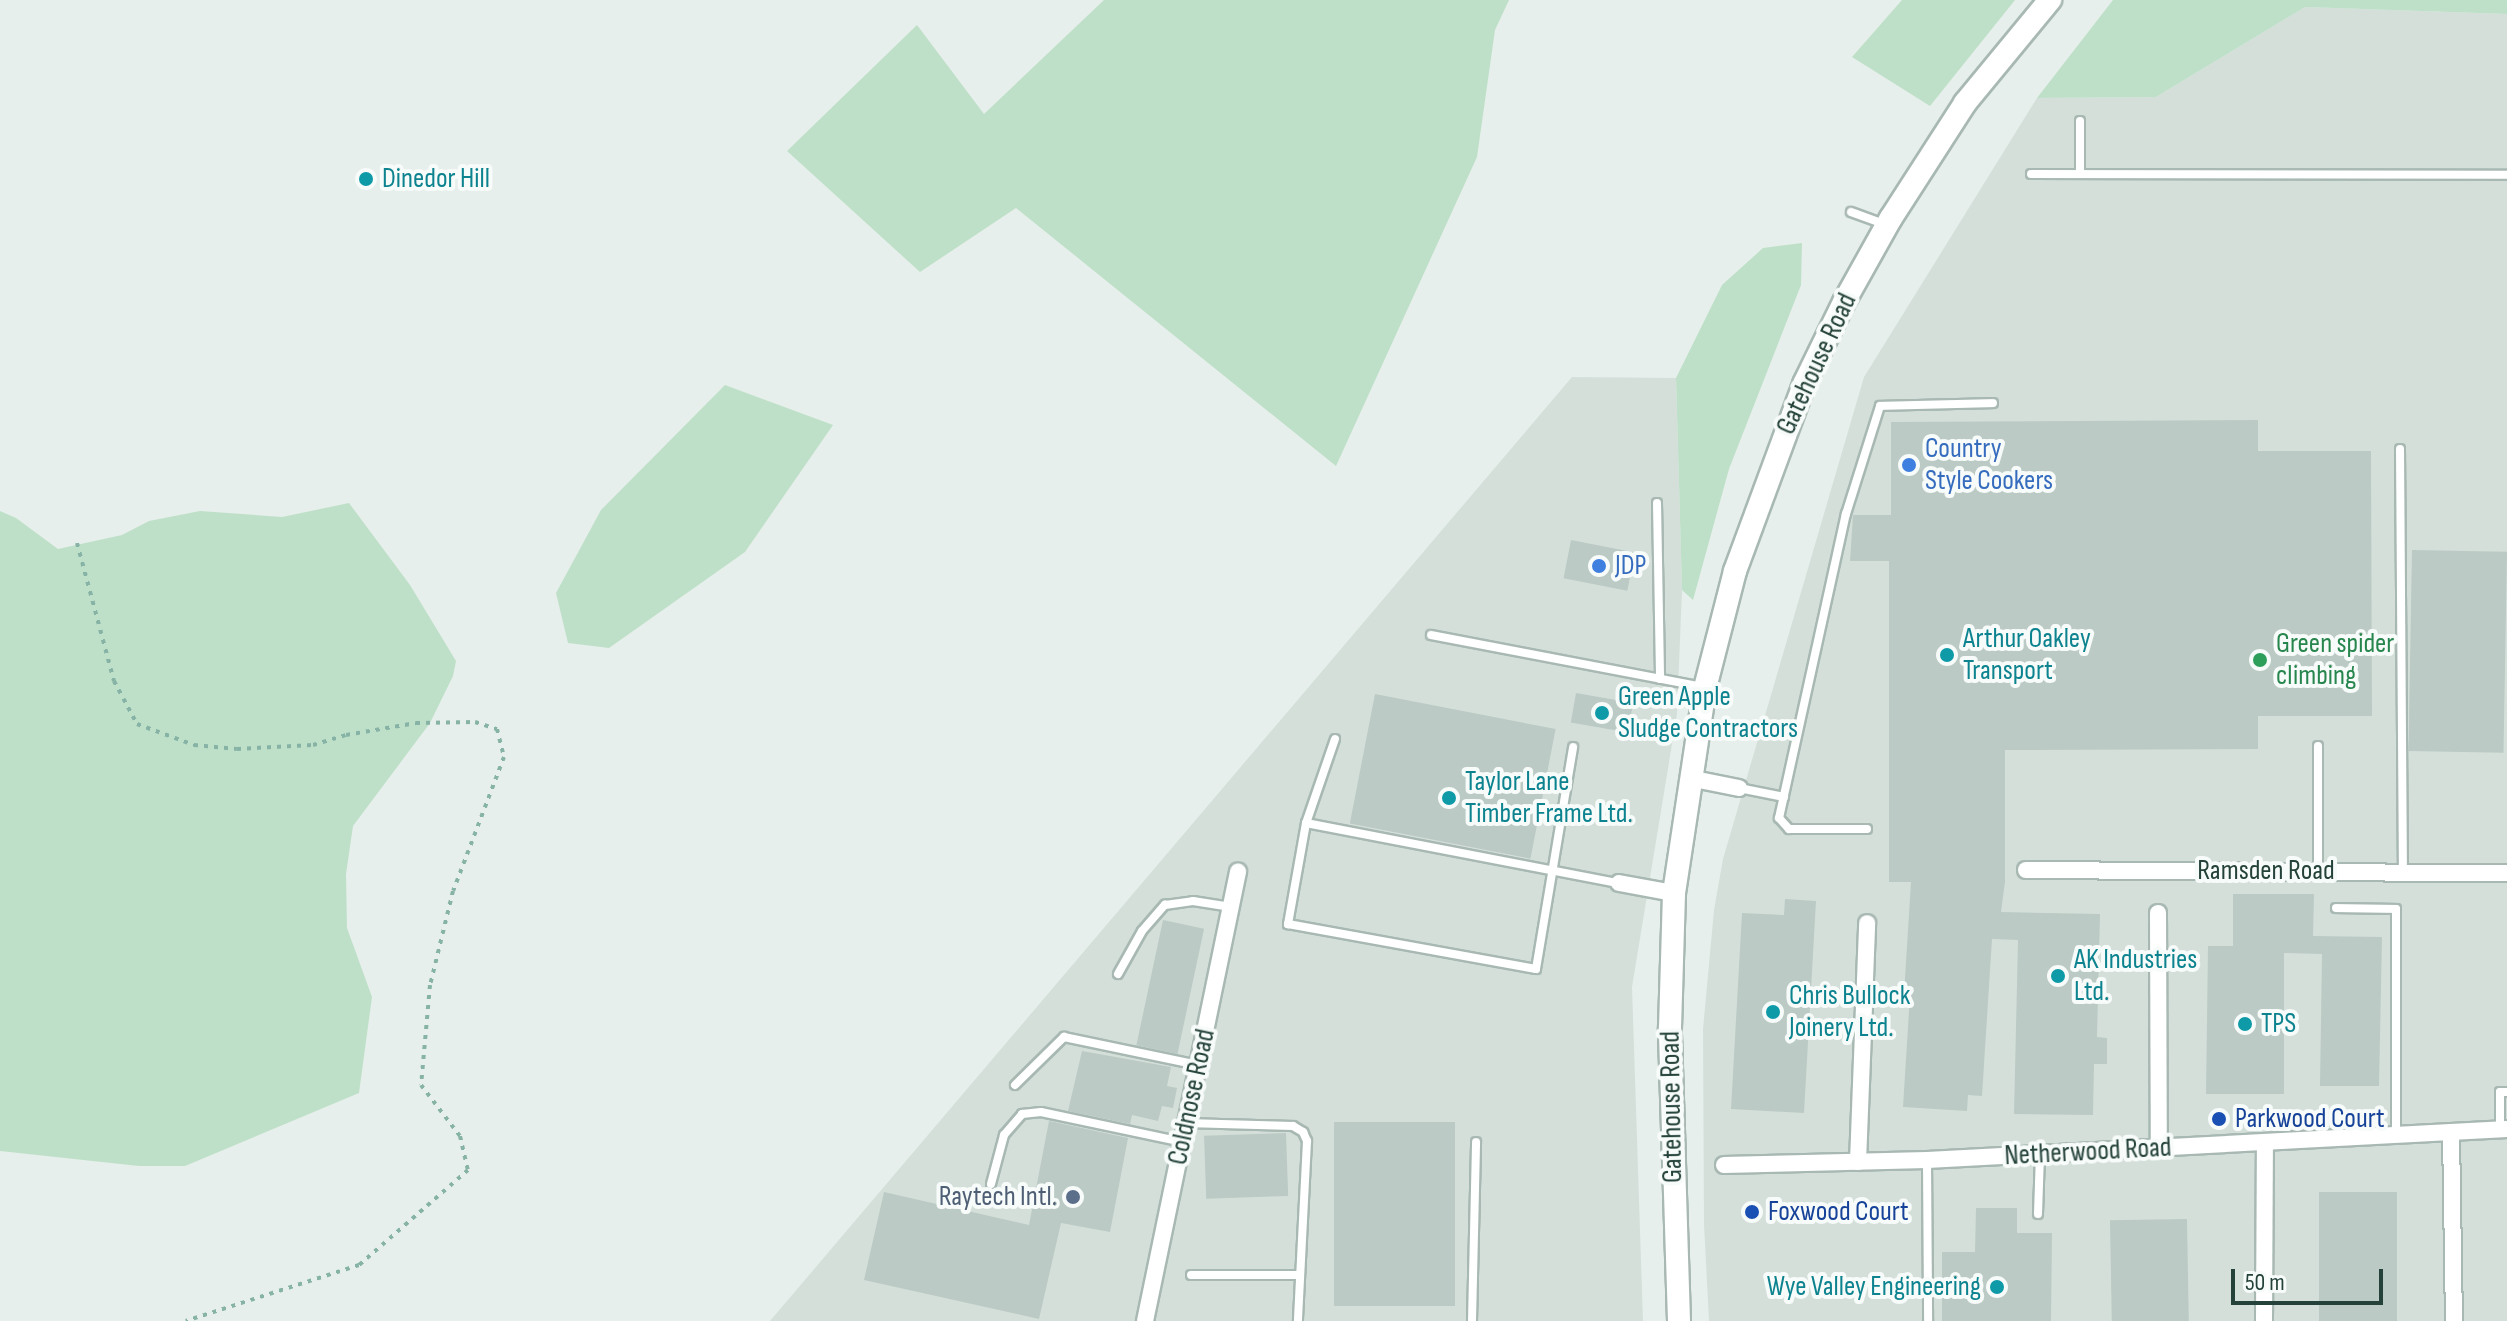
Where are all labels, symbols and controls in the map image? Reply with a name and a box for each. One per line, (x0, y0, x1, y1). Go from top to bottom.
place label: Dinedor Hill (382, 162, 490, 196)
marker: Dinedor Hill (357, 170, 375, 188)
street label: Gatehouse Road (1770, 288, 1864, 440)
place label: Country Style Cookers (1925, 432, 2053, 498)
marker: Country Style Cookers (1900, 456, 1918, 474)
place label: JDP (1615, 549, 1646, 583)
marker: JDP (1590, 557, 1608, 575)
place label: Arthur Oakley Transport (1963, 622, 2091, 688)
place label: Green spider climbing (2276, 627, 2394, 693)
marker: Arthur Oakley Transport (1938, 646, 1956, 664)
marker: Green spider climbing (2251, 651, 2269, 669)
place label: Green Apple Sludge Contractors (1618, 680, 1798, 746)
marker: Green Apple Sludge Contractors (1593, 704, 1611, 722)
place label: Taylor Lane Timber Frame Ltd. (1465, 765, 1633, 831)
marker: Taylor Lane Timber Frame Ltd. (1440, 789, 1458, 807)
street label: Ramsden Road (2197, 854, 2335, 888)
place label: AK Industries Ltd. (2074, 943, 2197, 1009)
marker: AK Industries Ltd. (2049, 967, 2067, 985)
place label: Chris Bullock Joinery Ltd. (1789, 979, 1910, 1045)
marker: Chris Bullock Joinery Ltd. (1764, 1003, 1782, 1021)
place label: TPS (2261, 1007, 2296, 1041)
marker: TPS (2236, 1015, 2254, 1033)
street label: Coldnose Road (1161, 1026, 1223, 1168)
street label: Gatehouse Road (1654, 1031, 1690, 1183)
place label: Parkwood Court (2235, 1102, 2385, 1136)
marker: Parkwood Court (2210, 1110, 2228, 1128)
street label: Netherwood Road (2004, 1131, 2172, 1173)
place label: Raytech Intl. (939, 1180, 1057, 1214)
marker: Raytech Intl. (1064, 1188, 1082, 1206)
place label: Foxwood Court (1768, 1195, 1909, 1229)
marker: Foxwood Court (1743, 1203, 1761, 1221)
scale bar (2235, 1253, 2387, 1303)
text: 50 m (2245, 1268, 2285, 1297)
place label: Wye Valley Engineering (1767, 1270, 1981, 1304)
marker: Wye Valley Engineering (1988, 1278, 2006, 1296)

